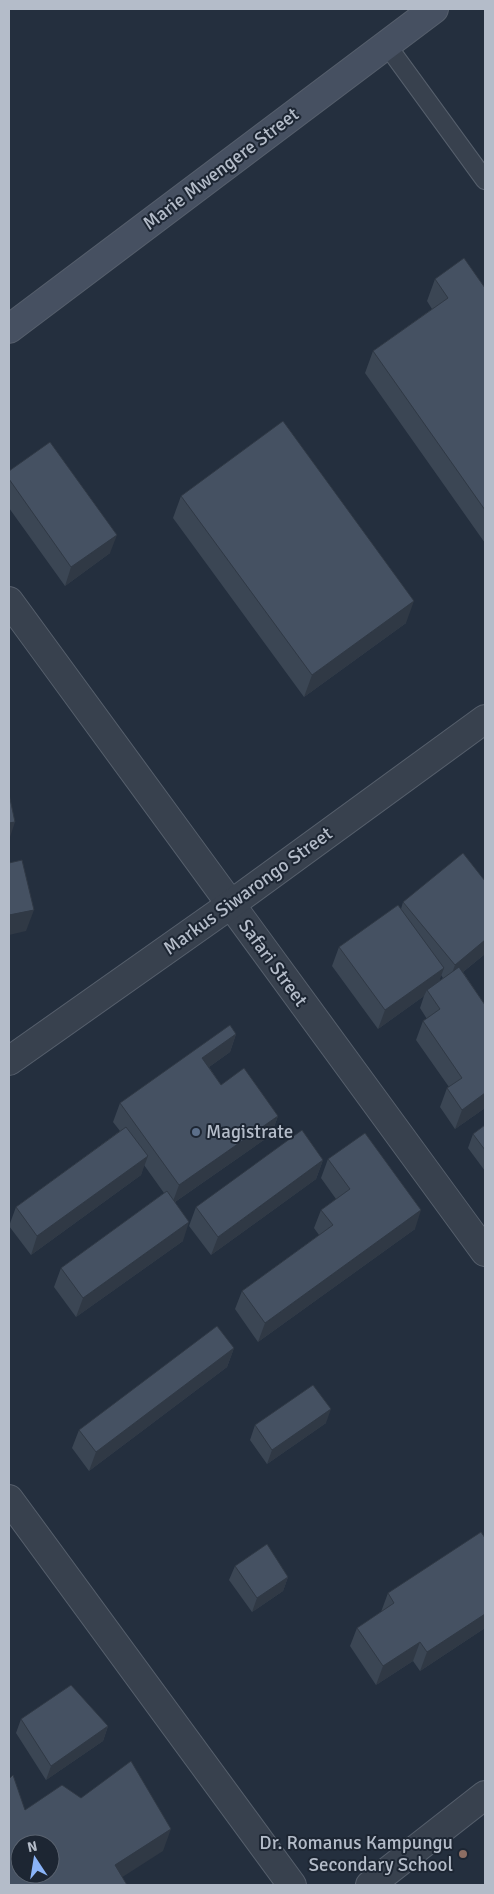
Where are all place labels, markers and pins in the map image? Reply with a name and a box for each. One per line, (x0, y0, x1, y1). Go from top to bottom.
place label: Magistrate (206, 1120, 293, 1144)
marker: Magistrate (190, 1126, 202, 1138)
place label: Dr. Romanus Kampungu Secondary School (259, 1831, 453, 1877)
marker: Dr. Romanus Kampungu Secondary School (457, 1848, 469, 1860)

